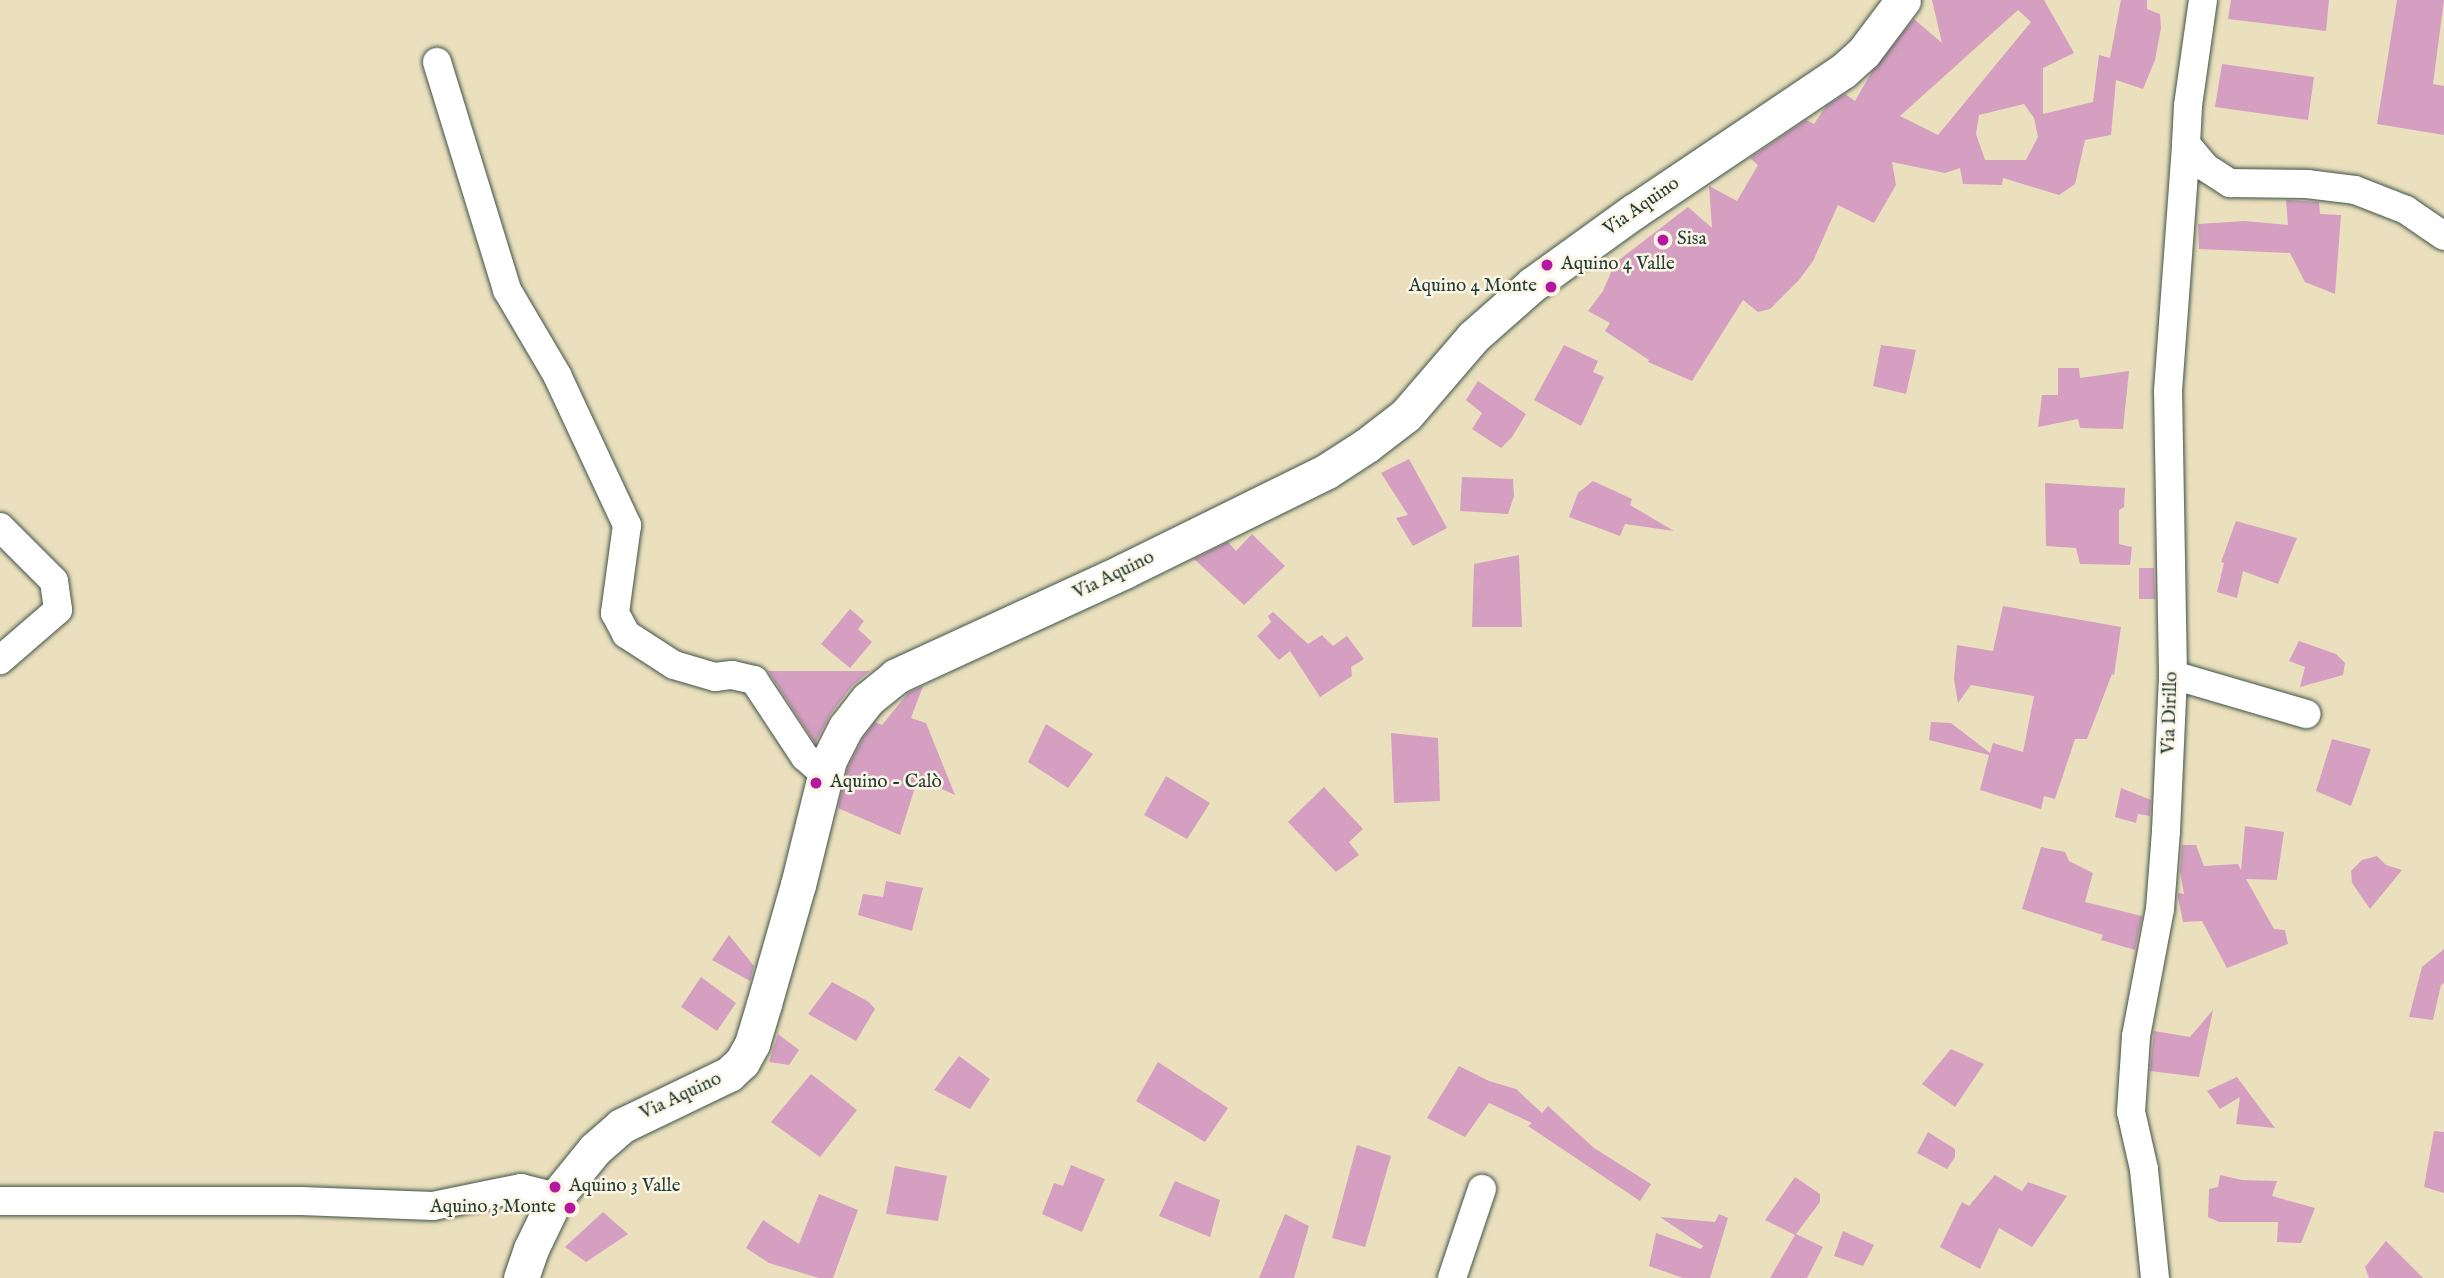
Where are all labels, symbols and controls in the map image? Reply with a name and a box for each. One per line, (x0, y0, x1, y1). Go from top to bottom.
street label: Via Aquino (1600, 173, 1684, 241)
place label: Sisa (1677, 229, 1707, 251)
marker: Sisa (1655, 232, 1671, 248)
place label: Aquino 4 Valle (1561, 254, 1675, 276)
marker: Aquino 4 Valle (1539, 257, 1555, 273)
place label: Aquino 4 Monte (1409, 276, 1537, 298)
marker: Aquino 4 Monte (1543, 279, 1559, 295)
street label: Via Aquino (1070, 547, 1158, 605)
street label: Via Dirillo (2158, 671, 2184, 755)
place label: Aquino - Calò (830, 772, 942, 794)
marker: Aquino - Calò (808, 775, 824, 791)
street label: Via Aquino (637, 1068, 725, 1126)
place label: Aquino 3 Valle (569, 1176, 680, 1198)
marker: Aquino 3 Valle (547, 1179, 563, 1195)
place label: Aquino 3 Monte (430, 1197, 556, 1219)
marker: Aquino 3 Monte (562, 1200, 578, 1216)

